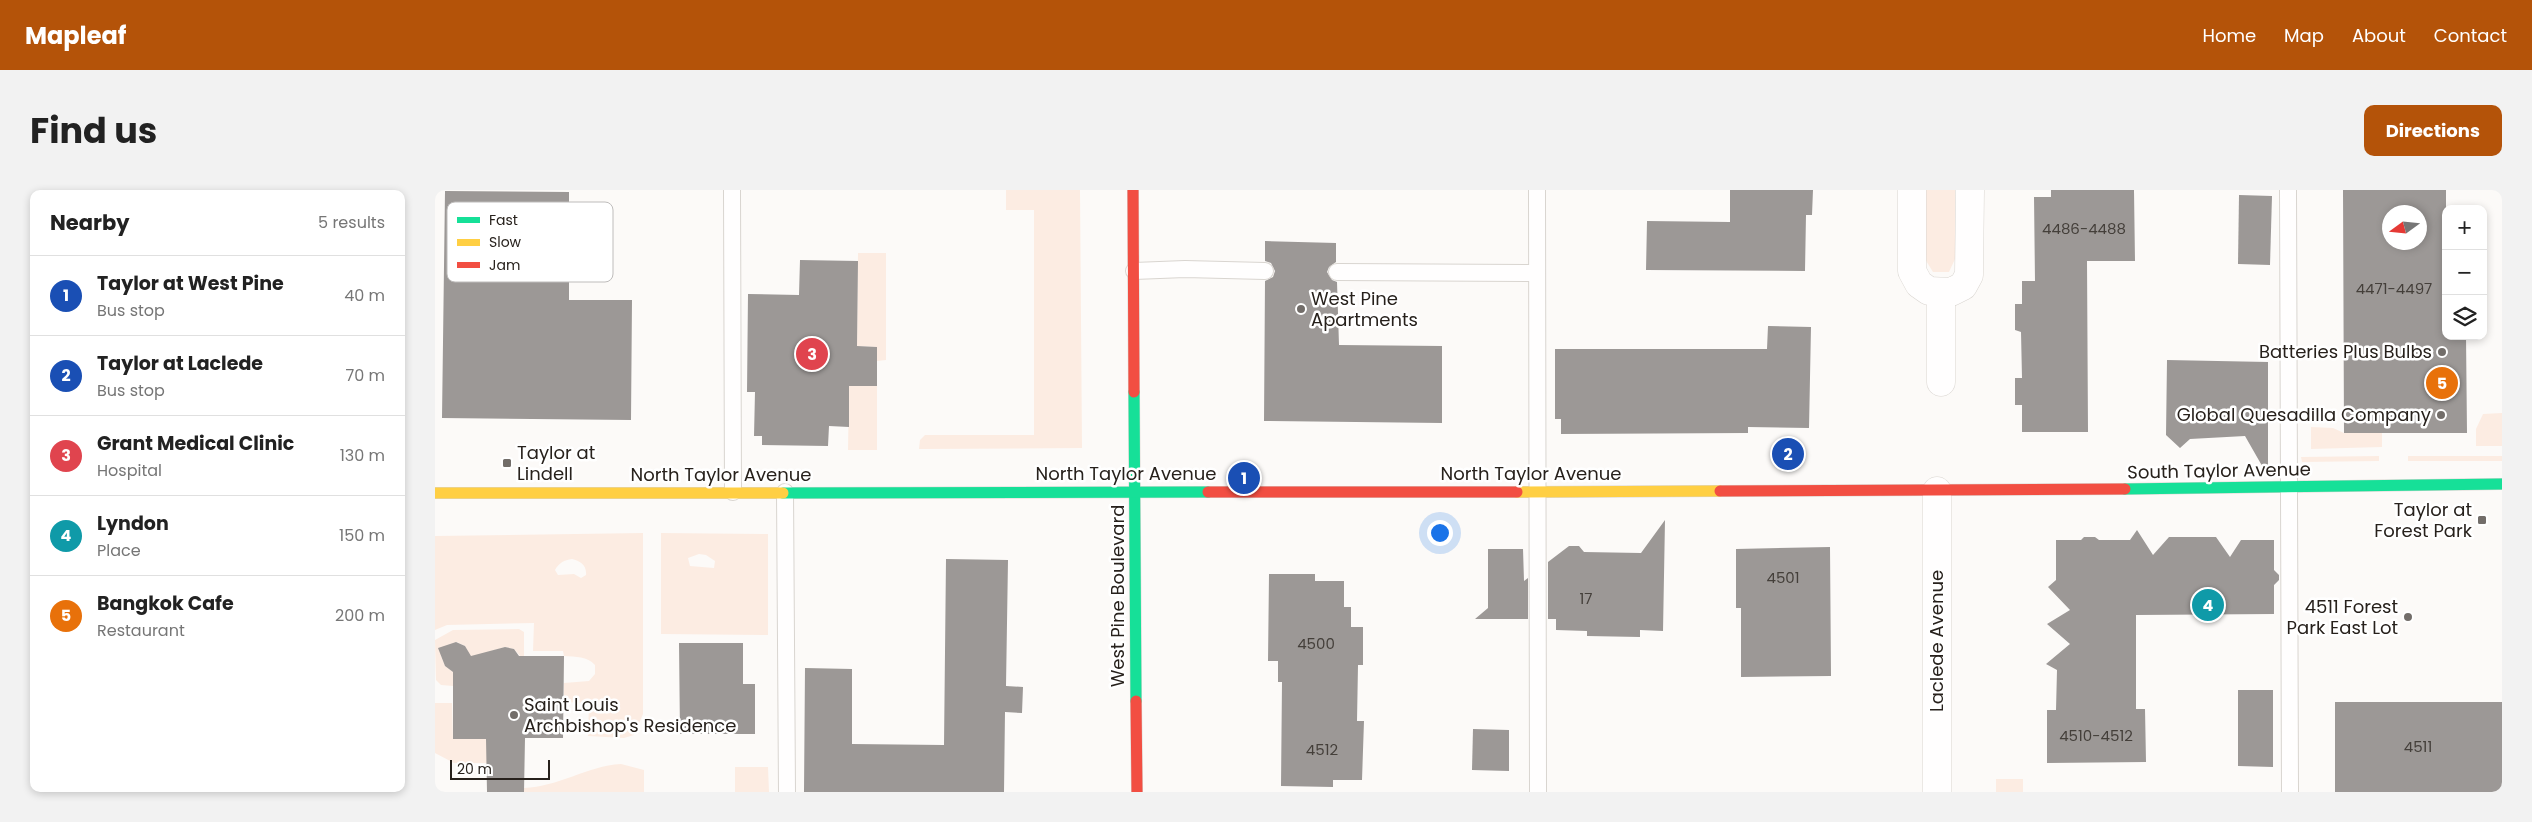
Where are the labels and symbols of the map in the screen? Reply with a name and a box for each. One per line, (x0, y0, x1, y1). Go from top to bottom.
legend (447, 202, 613, 282)
north arrow (2382, 205, 2427, 250)
text: Fast (489, 210, 518, 230)
house number: 4486-4488 (2042, 218, 2126, 239)
text: Slow (489, 232, 522, 252)
text: Jam (489, 255, 520, 275)
house number: 4471-4497 (2356, 278, 2432, 299)
place label: West Pine Apartments (1311, 286, 1418, 332)
marker: West Pine Apartments (1295, 303, 1307, 315)
pin: 3 (796, 335, 828, 373)
place label: Batteries Plus Bulbs (2259, 339, 2432, 364)
marker: Batteries Plus Bulbs (2436, 346, 2448, 358)
pin: 5 (2426, 364, 2458, 402)
place label: Global Quesadilla Company (2177, 402, 2431, 427)
marker: Global Quesadilla Company (2435, 409, 2447, 421)
pin: 2 (1772, 435, 1804, 473)
place label: Taylor at Lindell (517, 440, 595, 486)
street label: South Taylor Avenue (2127, 456, 2311, 485)
marker: Taylor at Lindell (501, 457, 513, 469)
pin: 1 (1228, 459, 1260, 497)
street label: North Taylor Avenue (1036, 461, 1216, 486)
street label: North Taylor Avenue (1441, 461, 1621, 486)
street label: North Taylor Avenue (631, 462, 811, 487)
place label: Taylor at Forest Park (2374, 497, 2473, 543)
street label: West Pine Boulevard (1105, 505, 1130, 687)
marker: Taylor at Forest Park (2476, 514, 2488, 526)
your location (1427, 520, 1453, 546)
house number: 4501 (1766, 567, 1800, 588)
street label: Laclede Avenue (1924, 570, 1949, 712)
pin: 4 (2192, 586, 2224, 624)
house number: 17 (1580, 588, 1593, 609)
place label: 4511 Forest Park East Lot (2287, 594, 2398, 640)
marker: 4511 Forest Park East Lot (2402, 611, 2414, 623)
house number: 4500 (1297, 633, 1335, 654)
place label: Saint Louis Archbishop's Residence (524, 692, 736, 738)
marker: Saint Louis Archbishop's Residence (508, 709, 520, 721)
house number: 4510-4512 (2059, 725, 2133, 746)
house number: 4511 (2404, 736, 2432, 757)
house number: 4512 (1306, 739, 1338, 760)
scale bar (450, 757, 550, 780)

